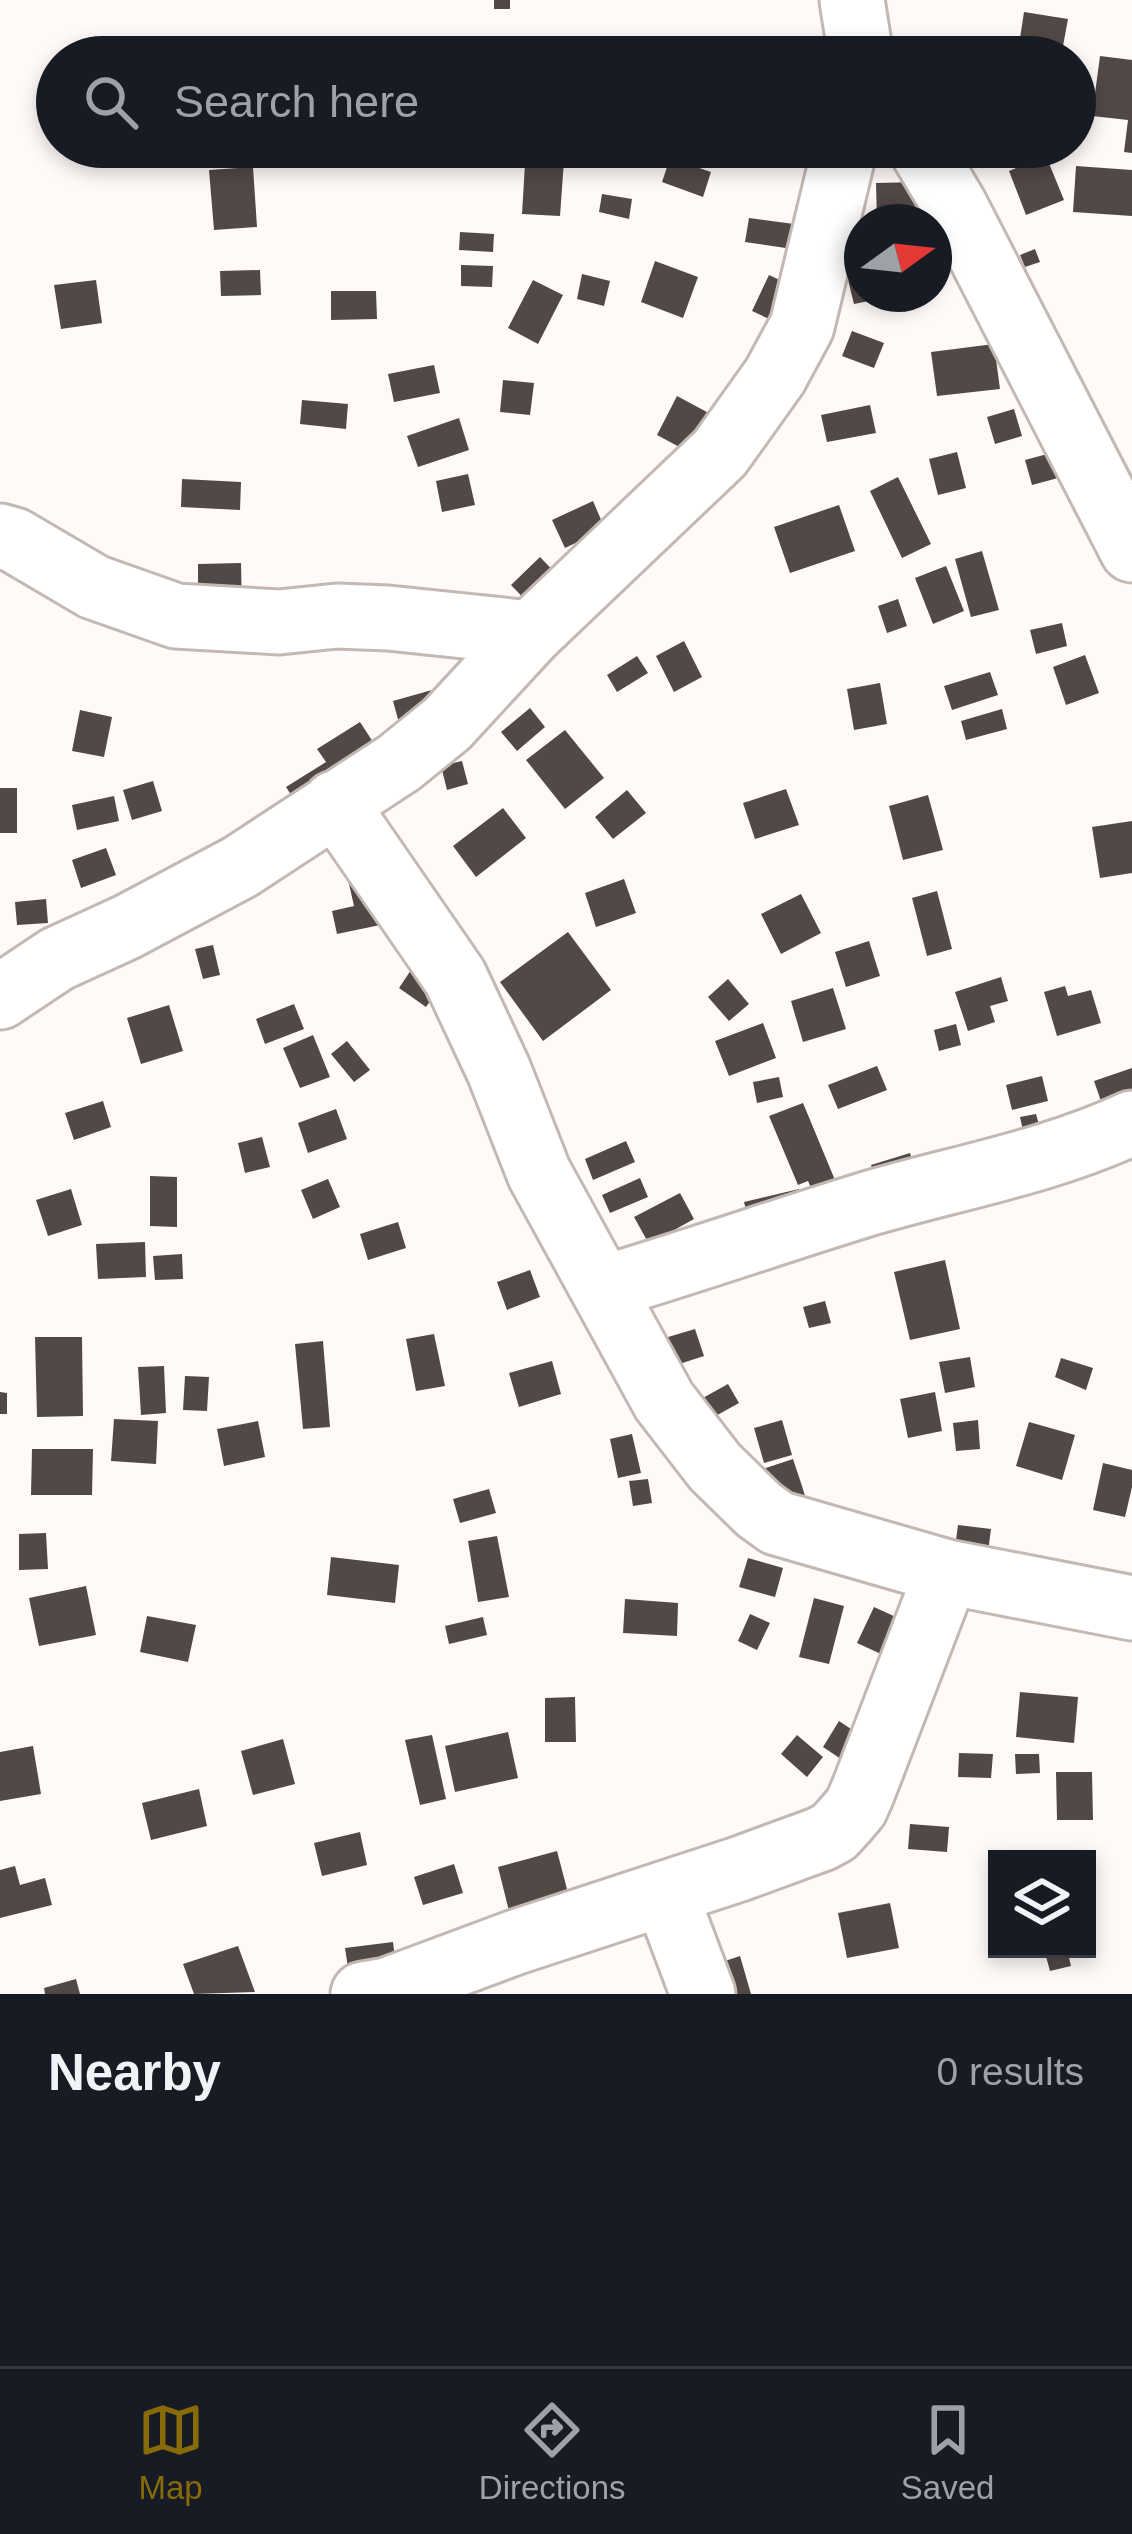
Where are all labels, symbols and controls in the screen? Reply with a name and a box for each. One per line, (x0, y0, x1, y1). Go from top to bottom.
search box (36, 36, 1096, 168)
icon: search (78, 69, 144, 135)
text: Search here (174, 76, 419, 127)
north arrow (844, 204, 952, 312)
map controls (988, 1850, 1096, 1958)
button: layers (988, 1850, 1096, 1958)
text: Nearby (48, 2044, 221, 2101)
text: 0 results (937, 2050, 1084, 2093)
tab: Map (138, 2397, 204, 2507)
tab: Directions (479, 2397, 626, 2507)
tab: Saved (901, 2397, 994, 2507)

